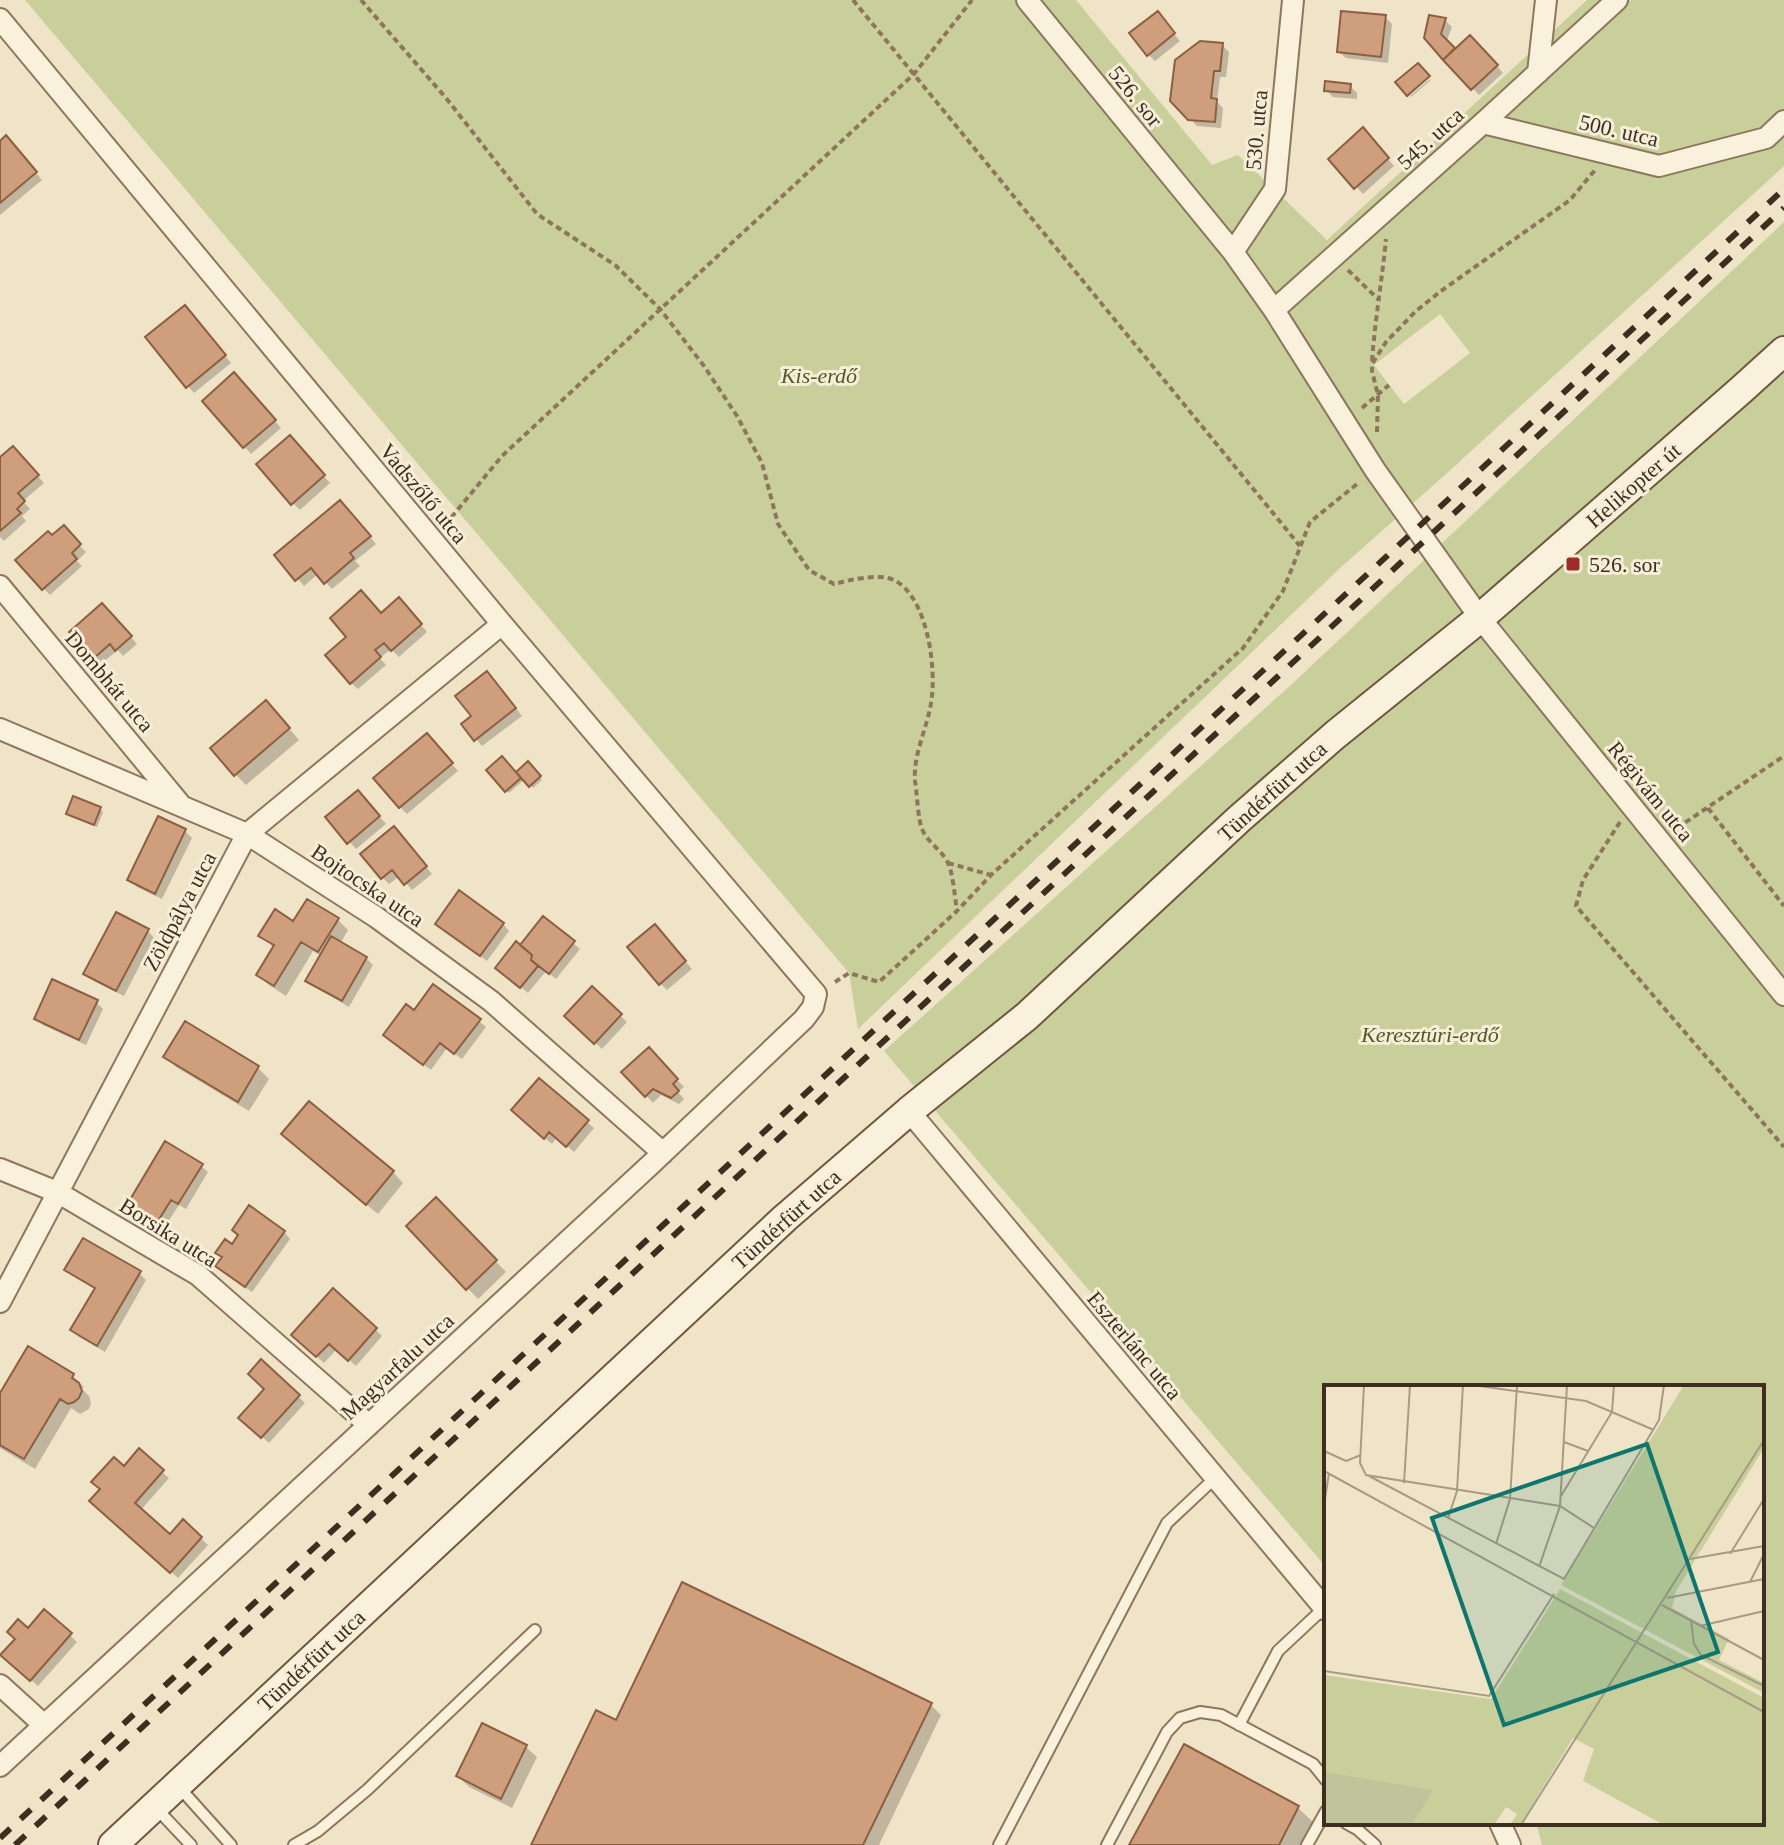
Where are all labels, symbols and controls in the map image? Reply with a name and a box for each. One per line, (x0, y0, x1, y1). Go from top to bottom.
street label: 526. sor (1104, 61, 1168, 132)
street label: 530. utca (1241, 89, 1272, 171)
street label: 545. utca (1392, 102, 1469, 175)
street label: 500. utca (1577, 109, 1661, 152)
park label: Kis-erdő (780, 363, 858, 388)
street label: Vadszőlő utca (375, 438, 473, 549)
street label: Helikopter út (1581, 438, 1686, 533)
place label: 526. sor (1589, 552, 1661, 577)
marker: 526. sor (1564, 555, 1582, 573)
street label: Dombhát utca (60, 626, 159, 737)
street label: Tündérfürt utca (1213, 736, 1332, 847)
street label: Régivám utca (1603, 736, 1699, 847)
street label: Bojtocska utca (307, 839, 429, 932)
street label: Zöldpálya utca (138, 847, 221, 975)
park label: Keresztúri-erdő (1360, 1022, 1500, 1047)
street label: Tündérfürt utca (727, 1164, 846, 1275)
street label: Borsika utca (115, 1193, 222, 1272)
street label: Eszterlánc utca (1082, 1286, 1187, 1405)
street label: Magyarfalu utca (336, 1308, 459, 1425)
inset map (1324, 1385, 1764, 1825)
street label: Tündérfürt utca (253, 1604, 370, 1716)

